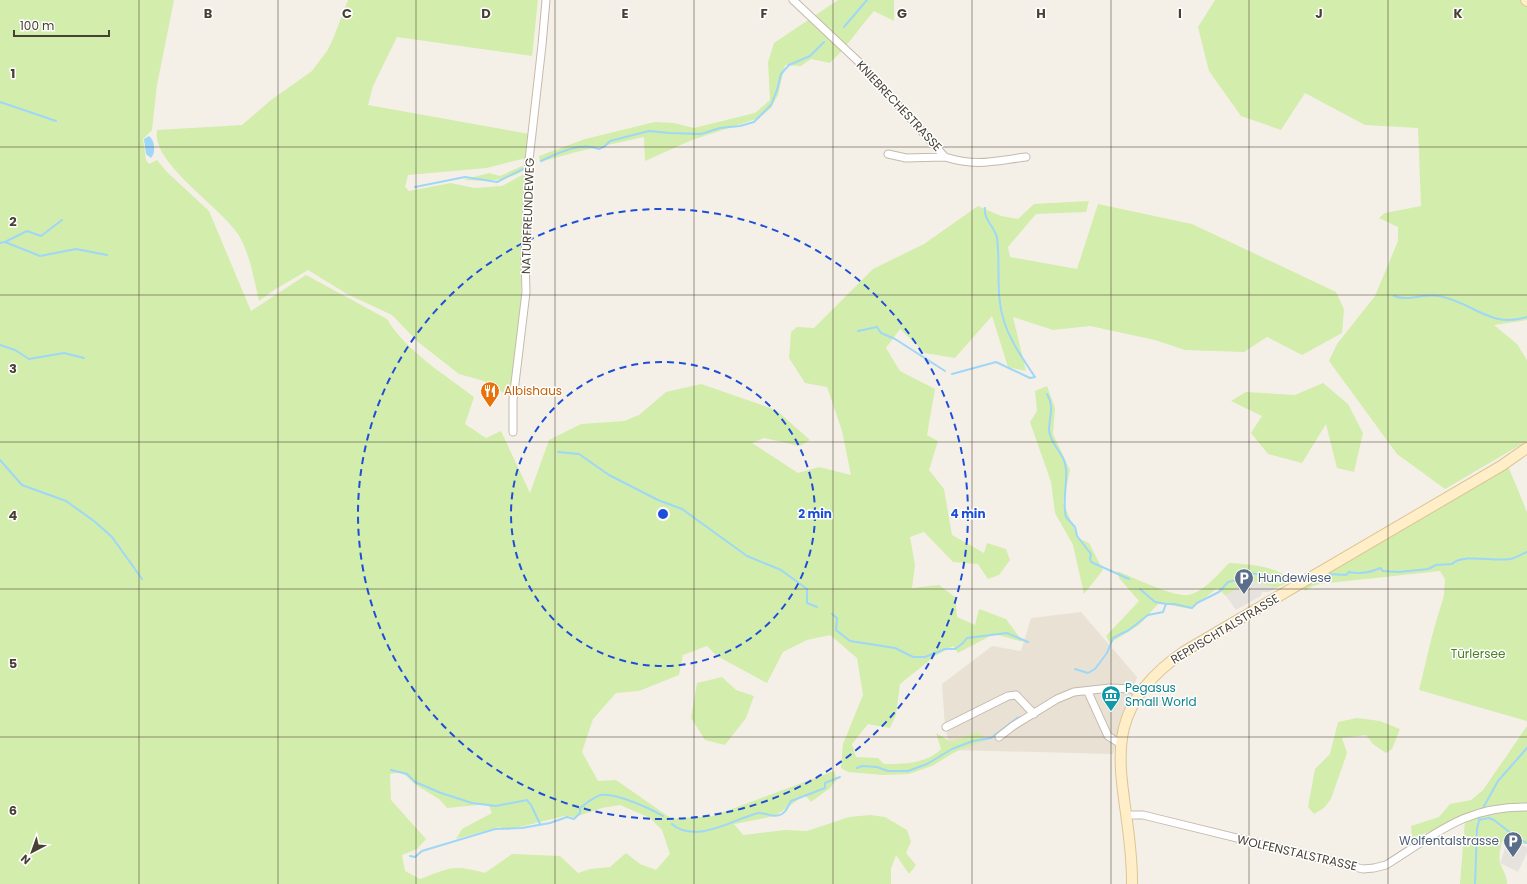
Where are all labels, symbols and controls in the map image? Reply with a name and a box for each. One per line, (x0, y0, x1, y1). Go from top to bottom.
text: B (204, 4, 213, 23)
text: C (342, 4, 352, 23)
text: D (481, 4, 491, 23)
text: E (621, 4, 629, 23)
text: F (760, 4, 768, 23)
text: G (897, 4, 907, 23)
text: H (1036, 4, 1046, 23)
text: I (1178, 4, 1182, 23)
text: J (1315, 4, 1323, 23)
text: K (1453, 4, 1463, 23)
scale bar (14, 12, 109, 38)
text: 100 m (20, 17, 54, 34)
street label: KNIEBRECHESTRASSE (853, 57, 946, 155)
text: 1 (11, 64, 15, 83)
street label: NATURFREUNDEWEG (517, 158, 538, 274)
text: 2 (9, 212, 17, 231)
text: 3 (9, 359, 17, 378)
restaurant icon: Albishaus (479, 380, 501, 408)
place label: Albishaus (504, 382, 562, 399)
text: 2 min (798, 505, 832, 522)
text: 4 min (950, 505, 986, 522)
text: 4 (9, 506, 18, 525)
centre of rings (656, 507, 670, 521)
parking icon: Hundewiese (1233, 567, 1255, 595)
place label: Hundewiese (1258, 569, 1331, 586)
street label: REPPISCHTALSTRASSE (1167, 589, 1282, 668)
park label: Türlersee (1451, 645, 1505, 662)
text: 5 (9, 654, 17, 673)
place label: Pegasus Small World (1125, 679, 1197, 710)
museum icon: Pegasus Small World (1100, 684, 1122, 712)
text: 6 (9, 801, 17, 820)
street label: WOLFENSTALSTRASSE (1235, 830, 1359, 875)
parking icon: Wolfentalstrasse (1502, 830, 1524, 858)
north arrow (12, 832, 52, 872)
place label: Wolfentalstrasse (1399, 832, 1499, 849)
text: N (17, 851, 34, 868)

